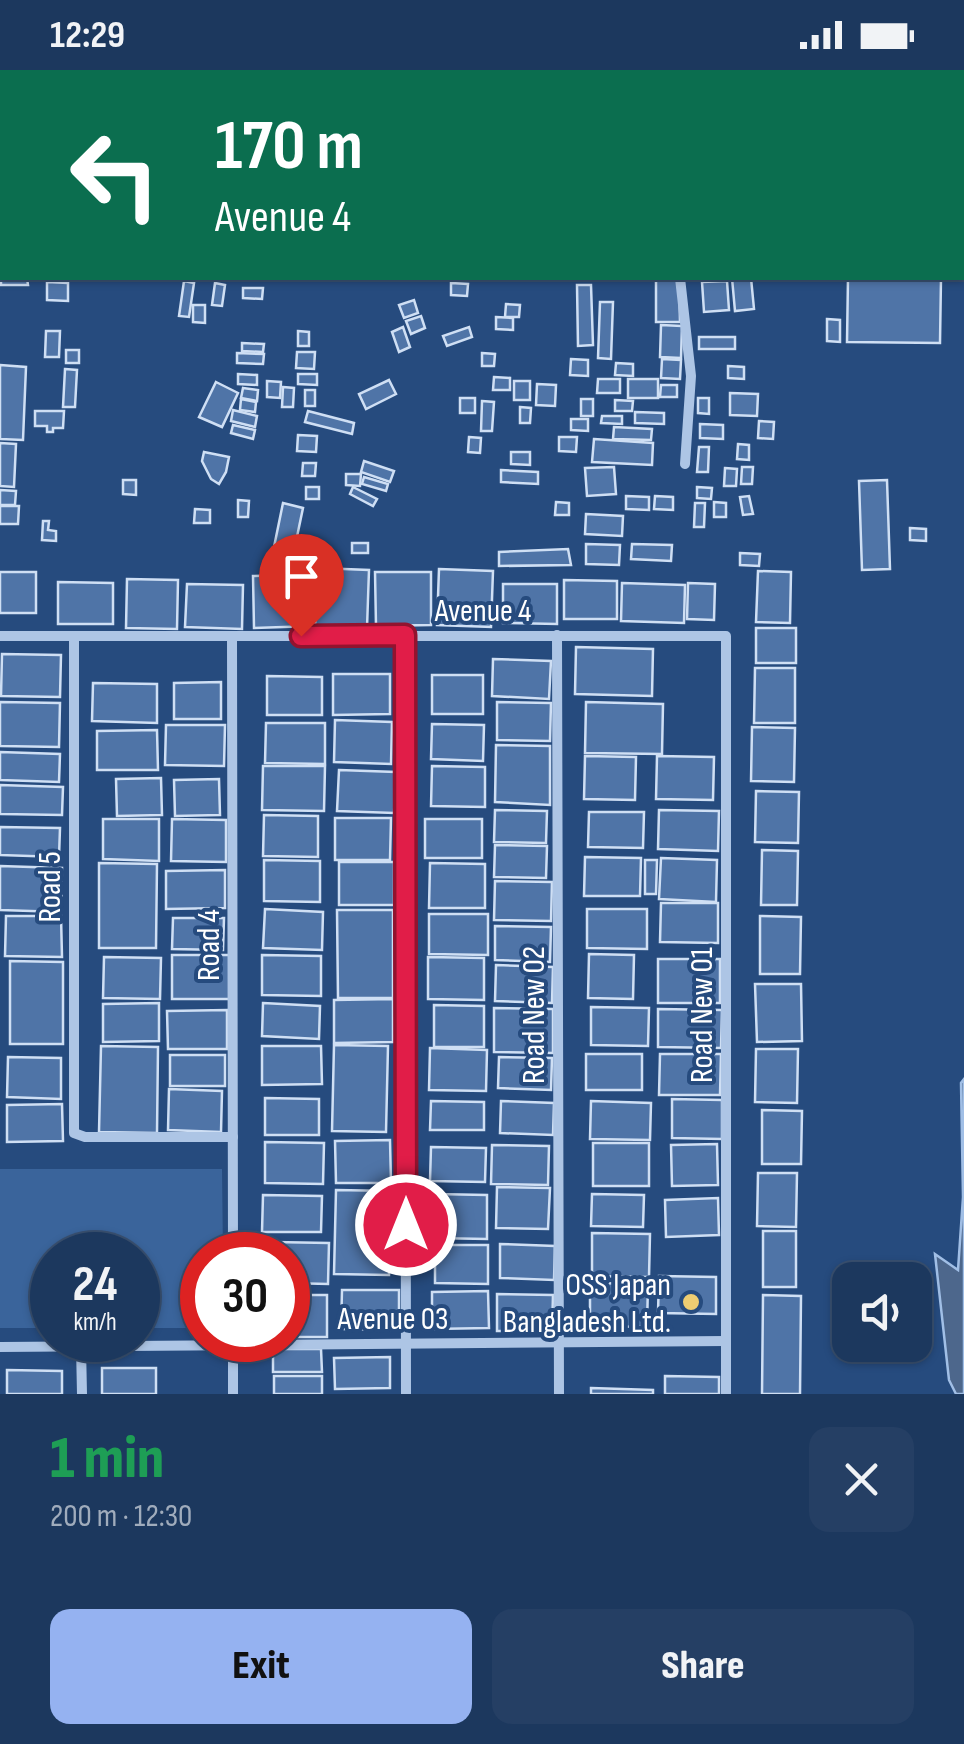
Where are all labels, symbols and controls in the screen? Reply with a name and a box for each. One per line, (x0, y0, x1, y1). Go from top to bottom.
text: 12:29 (50, 13, 125, 58)
text: 170 m (215, 105, 363, 189)
icon: left (50, 110, 180, 240)
text: Avenue 4 (215, 190, 351, 245)
pin (259, 534, 344, 637)
icon: arrive (274, 549, 329, 604)
street label: Avenue 4 (434, 592, 531, 631)
street label: Road 5 (31, 851, 70, 923)
street label: Road 4 (190, 909, 229, 981)
street label: Road New 02 (515, 946, 554, 1084)
street label: Road New 01 (683, 947, 722, 1083)
position arrow (354, 1173, 458, 1277)
speed limit sign: 30 (180, 1232, 310, 1362)
text: 24 (73, 1255, 117, 1315)
map controls (832, 1262, 932, 1362)
button: sound (832, 1262, 932, 1362)
place label: OSS Japan Bangladesh Ltd. (503, 1266, 671, 1342)
marker: OSS Japan Bangladesh Ltd. (680, 1291, 702, 1313)
street label: Avenue 03 (336, 1300, 449, 1339)
text: km/h (73, 1307, 117, 1338)
text: 1 min (50, 1423, 164, 1495)
button: close (809, 1427, 914, 1532)
text: 200 m · 12:30 (50, 1497, 192, 1536)
button: Exit (50, 1609, 472, 1724)
button: Share (492, 1609, 914, 1724)

